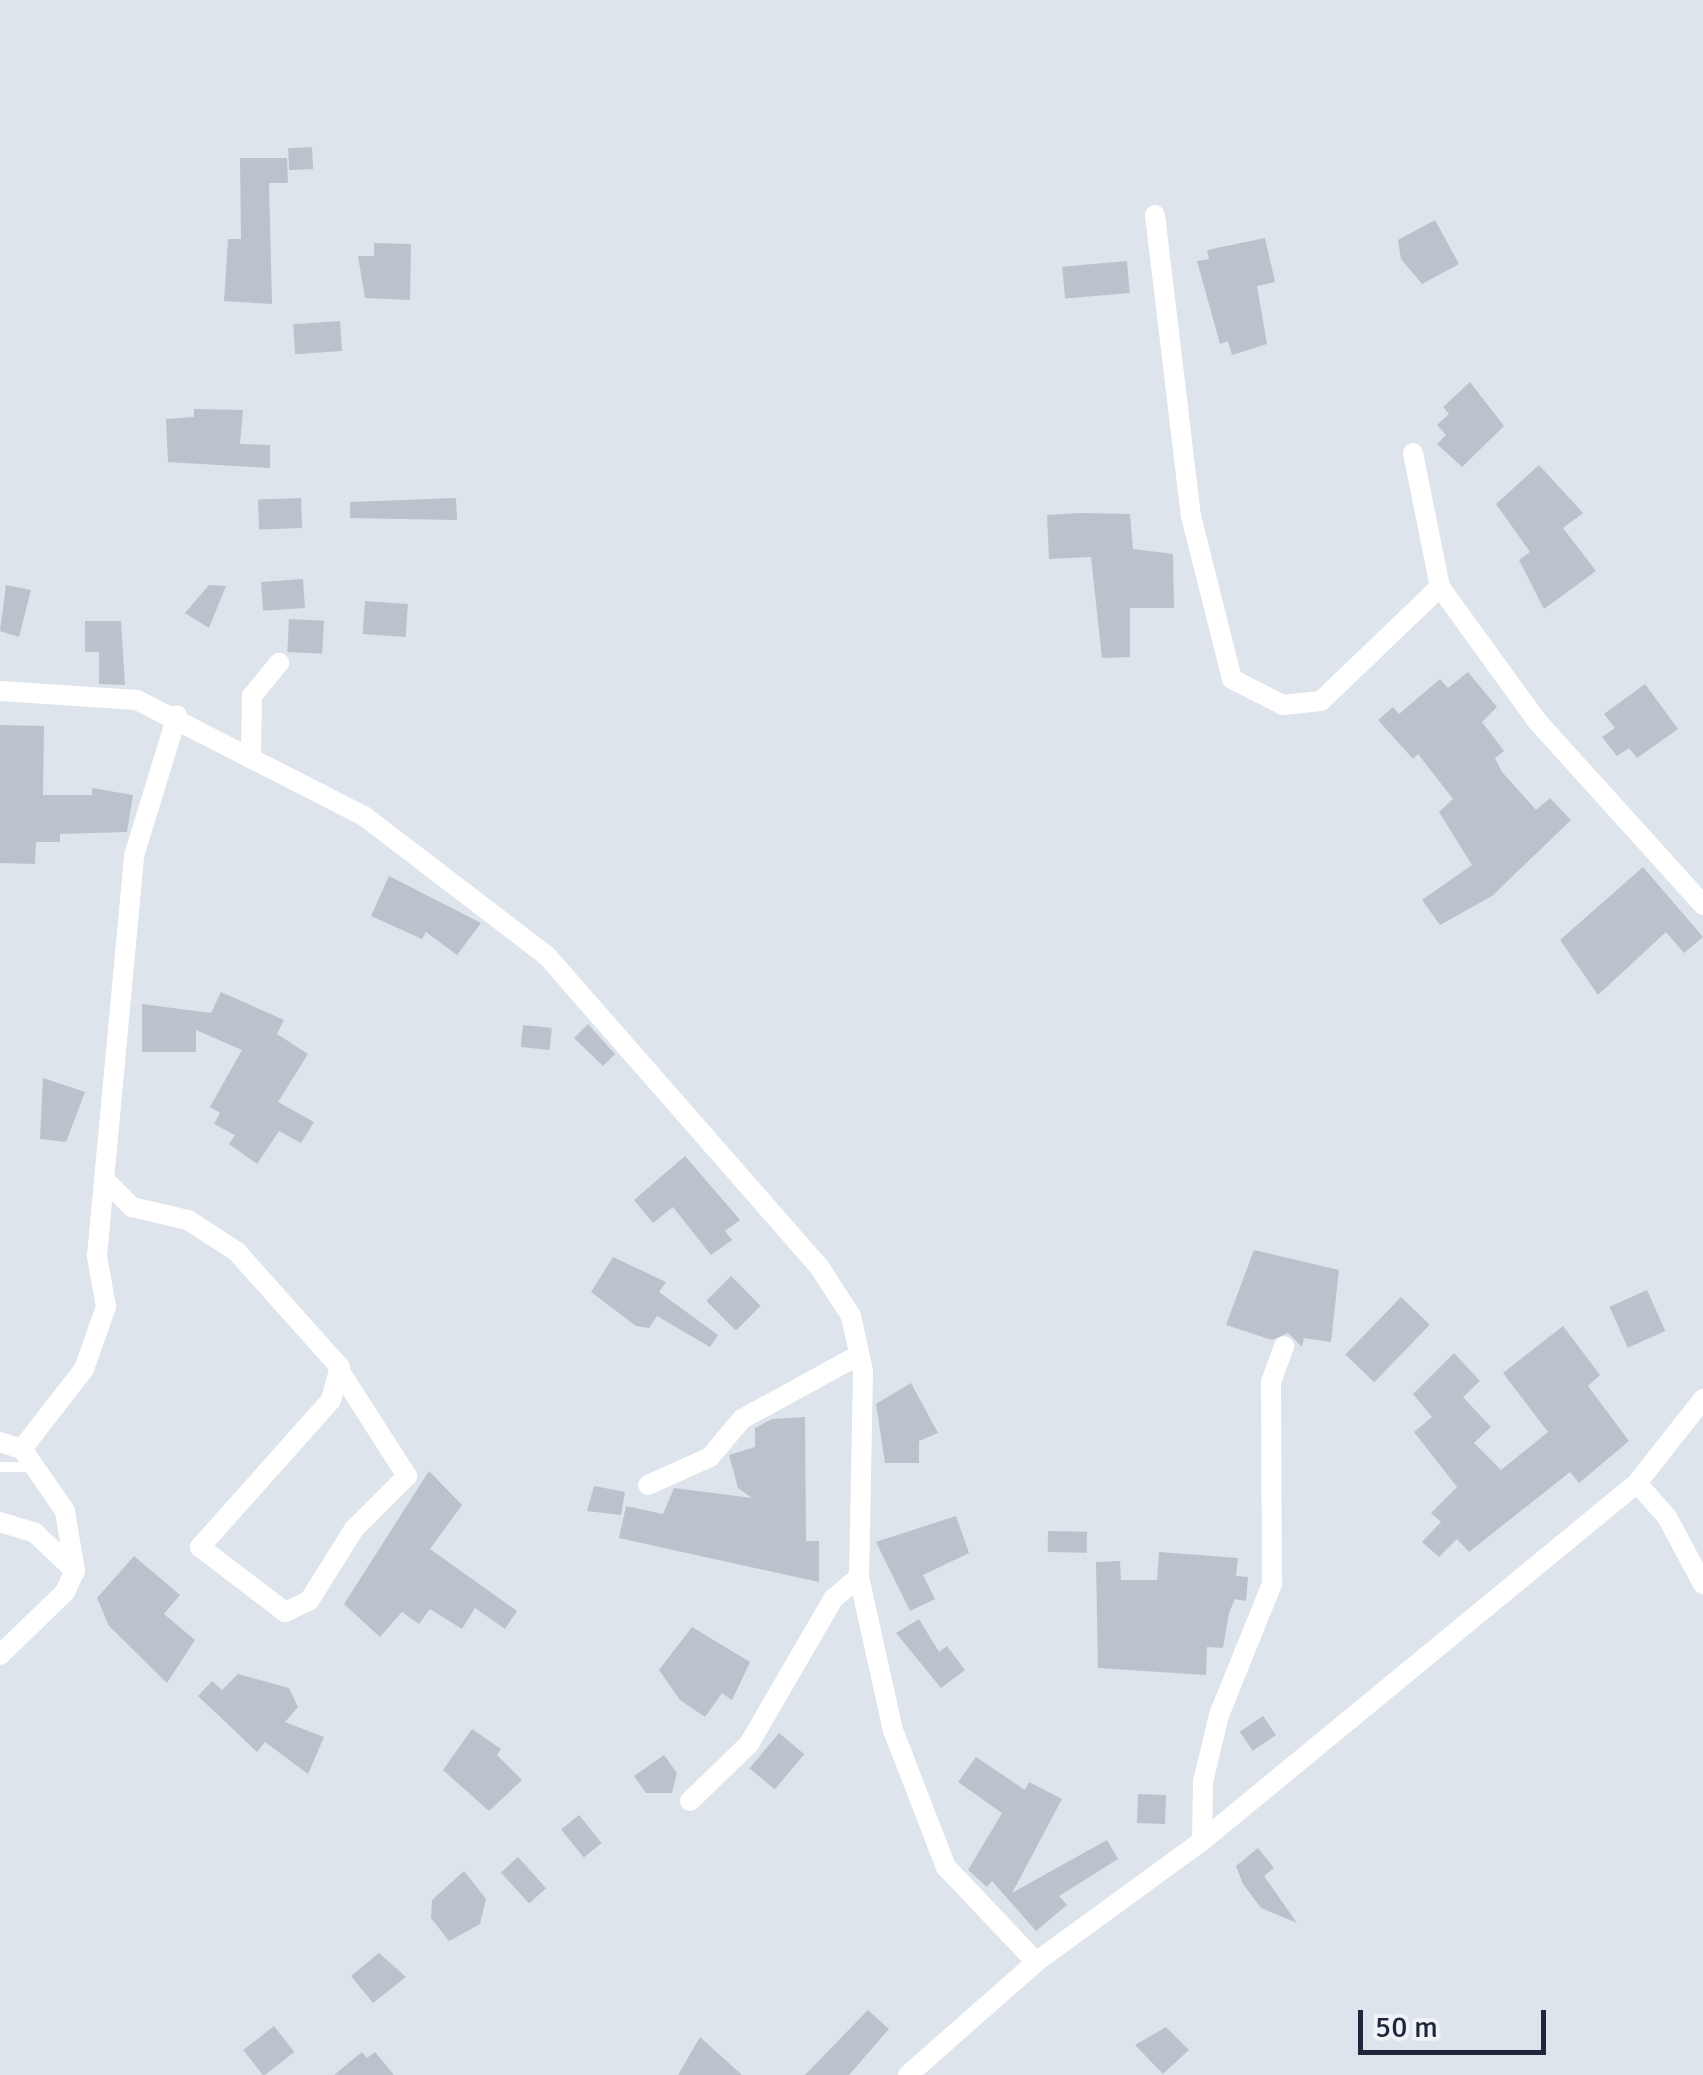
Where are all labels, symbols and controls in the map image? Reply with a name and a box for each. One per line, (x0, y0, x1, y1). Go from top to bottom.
scale bar (1363, 1990, 1550, 2052)
text: 50 m (1375, 2009, 1438, 2046)

